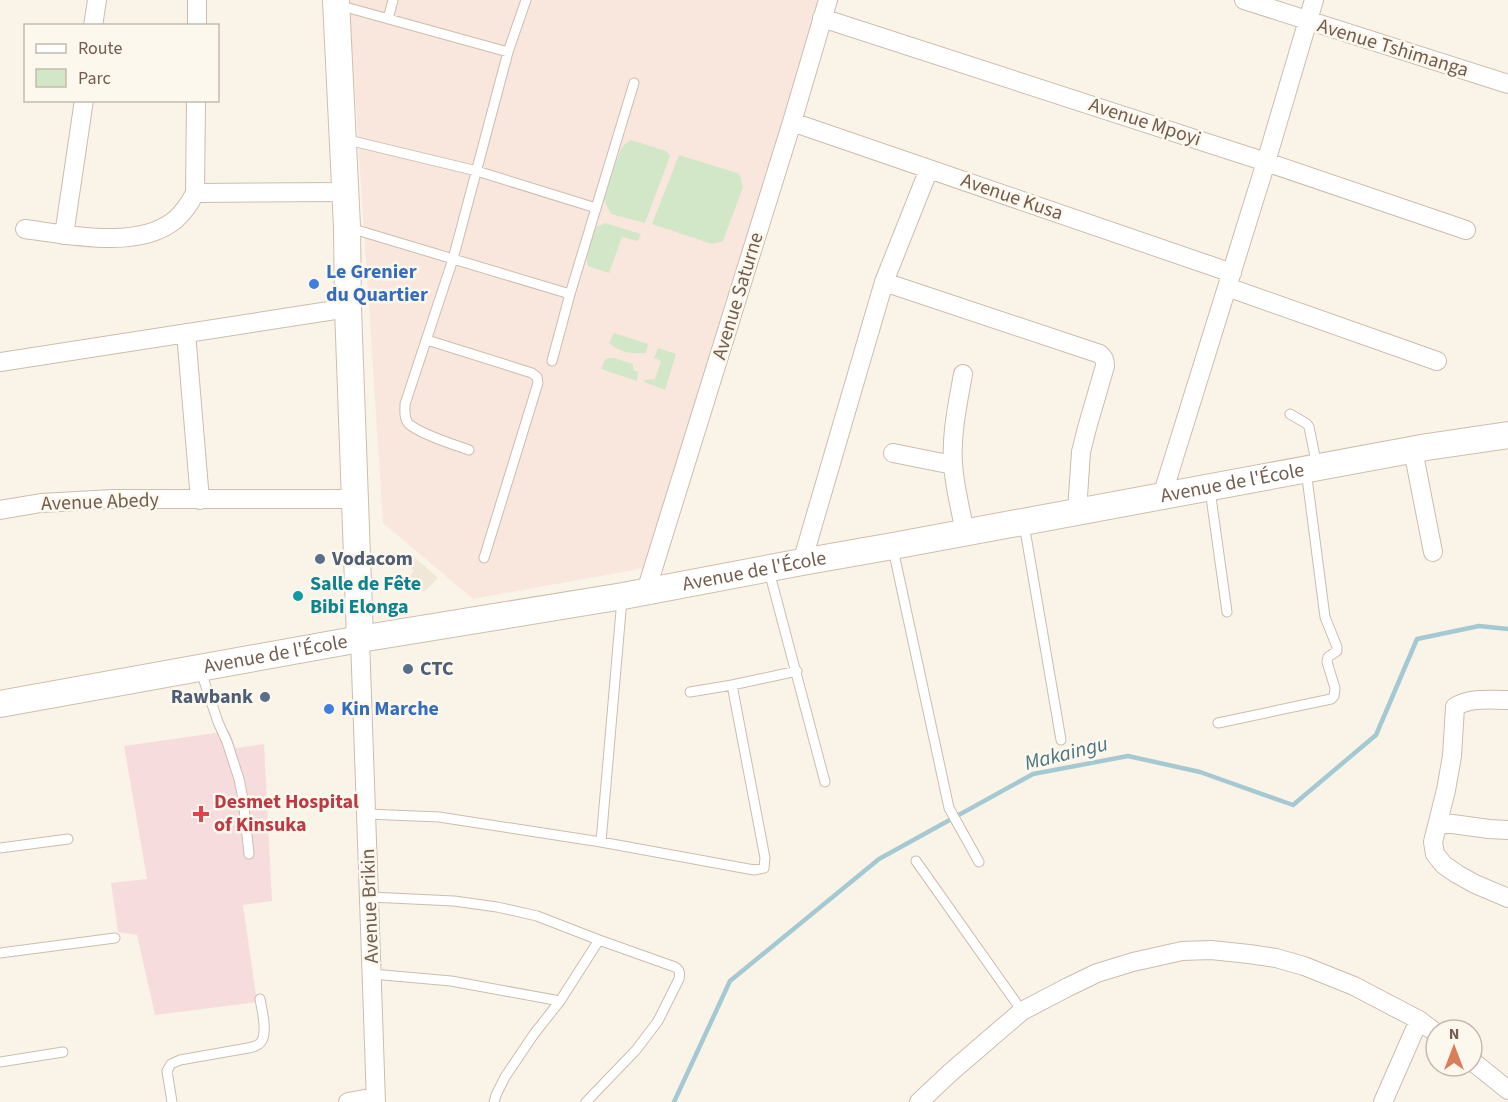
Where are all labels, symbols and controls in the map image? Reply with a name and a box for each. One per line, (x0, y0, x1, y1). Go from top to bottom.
street label: Avenue Tshimanga (1314, 12, 1472, 84)
legend (24, 24, 219, 102)
text: Route (78, 36, 122, 61)
text: Parc (78, 66, 111, 91)
street label: Avenue Mpoyi (1085, 91, 1205, 153)
street label: Avenue Kusa (957, 166, 1067, 228)
street label: Avenue Saturne (705, 229, 771, 363)
place label: Le Grenier du Quartier (326, 258, 428, 309)
marker: Le Grenier du Quartier (307, 277, 321, 291)
street label: Avenue de l'École (1158, 456, 1307, 510)
street label: Avenue Abedy (41, 486, 160, 518)
street label: Avenue de l'École (680, 544, 828, 598)
place label: Vodacom (331, 545, 413, 573)
marker: Vodacom (313, 552, 327, 566)
place label: Salle de Fête Bibi Elonga (310, 570, 421, 621)
marker: Salle de Fête Bibi Elonga (291, 589, 305, 603)
street label: Avenue de l'École (201, 628, 350, 681)
place label: CTC (420, 655, 454, 683)
marker: CTC (401, 662, 415, 676)
place label: Rawbank (171, 683, 253, 711)
marker: Rawbank (258, 690, 272, 704)
place label: Kin Marche (341, 695, 439, 723)
marker: Kin Marche (322, 702, 336, 716)
water label: Makaingu (1021, 728, 1111, 778)
place label: Desmet Hospital of Kinsuka (214, 788, 359, 839)
marker: Desmet Hospital of Kinsuka (192, 805, 210, 823)
street label: Avenue Brikin (354, 848, 386, 964)
north arrow (1424, 1018, 1484, 1078)
text: N (1449, 1023, 1459, 1045)

